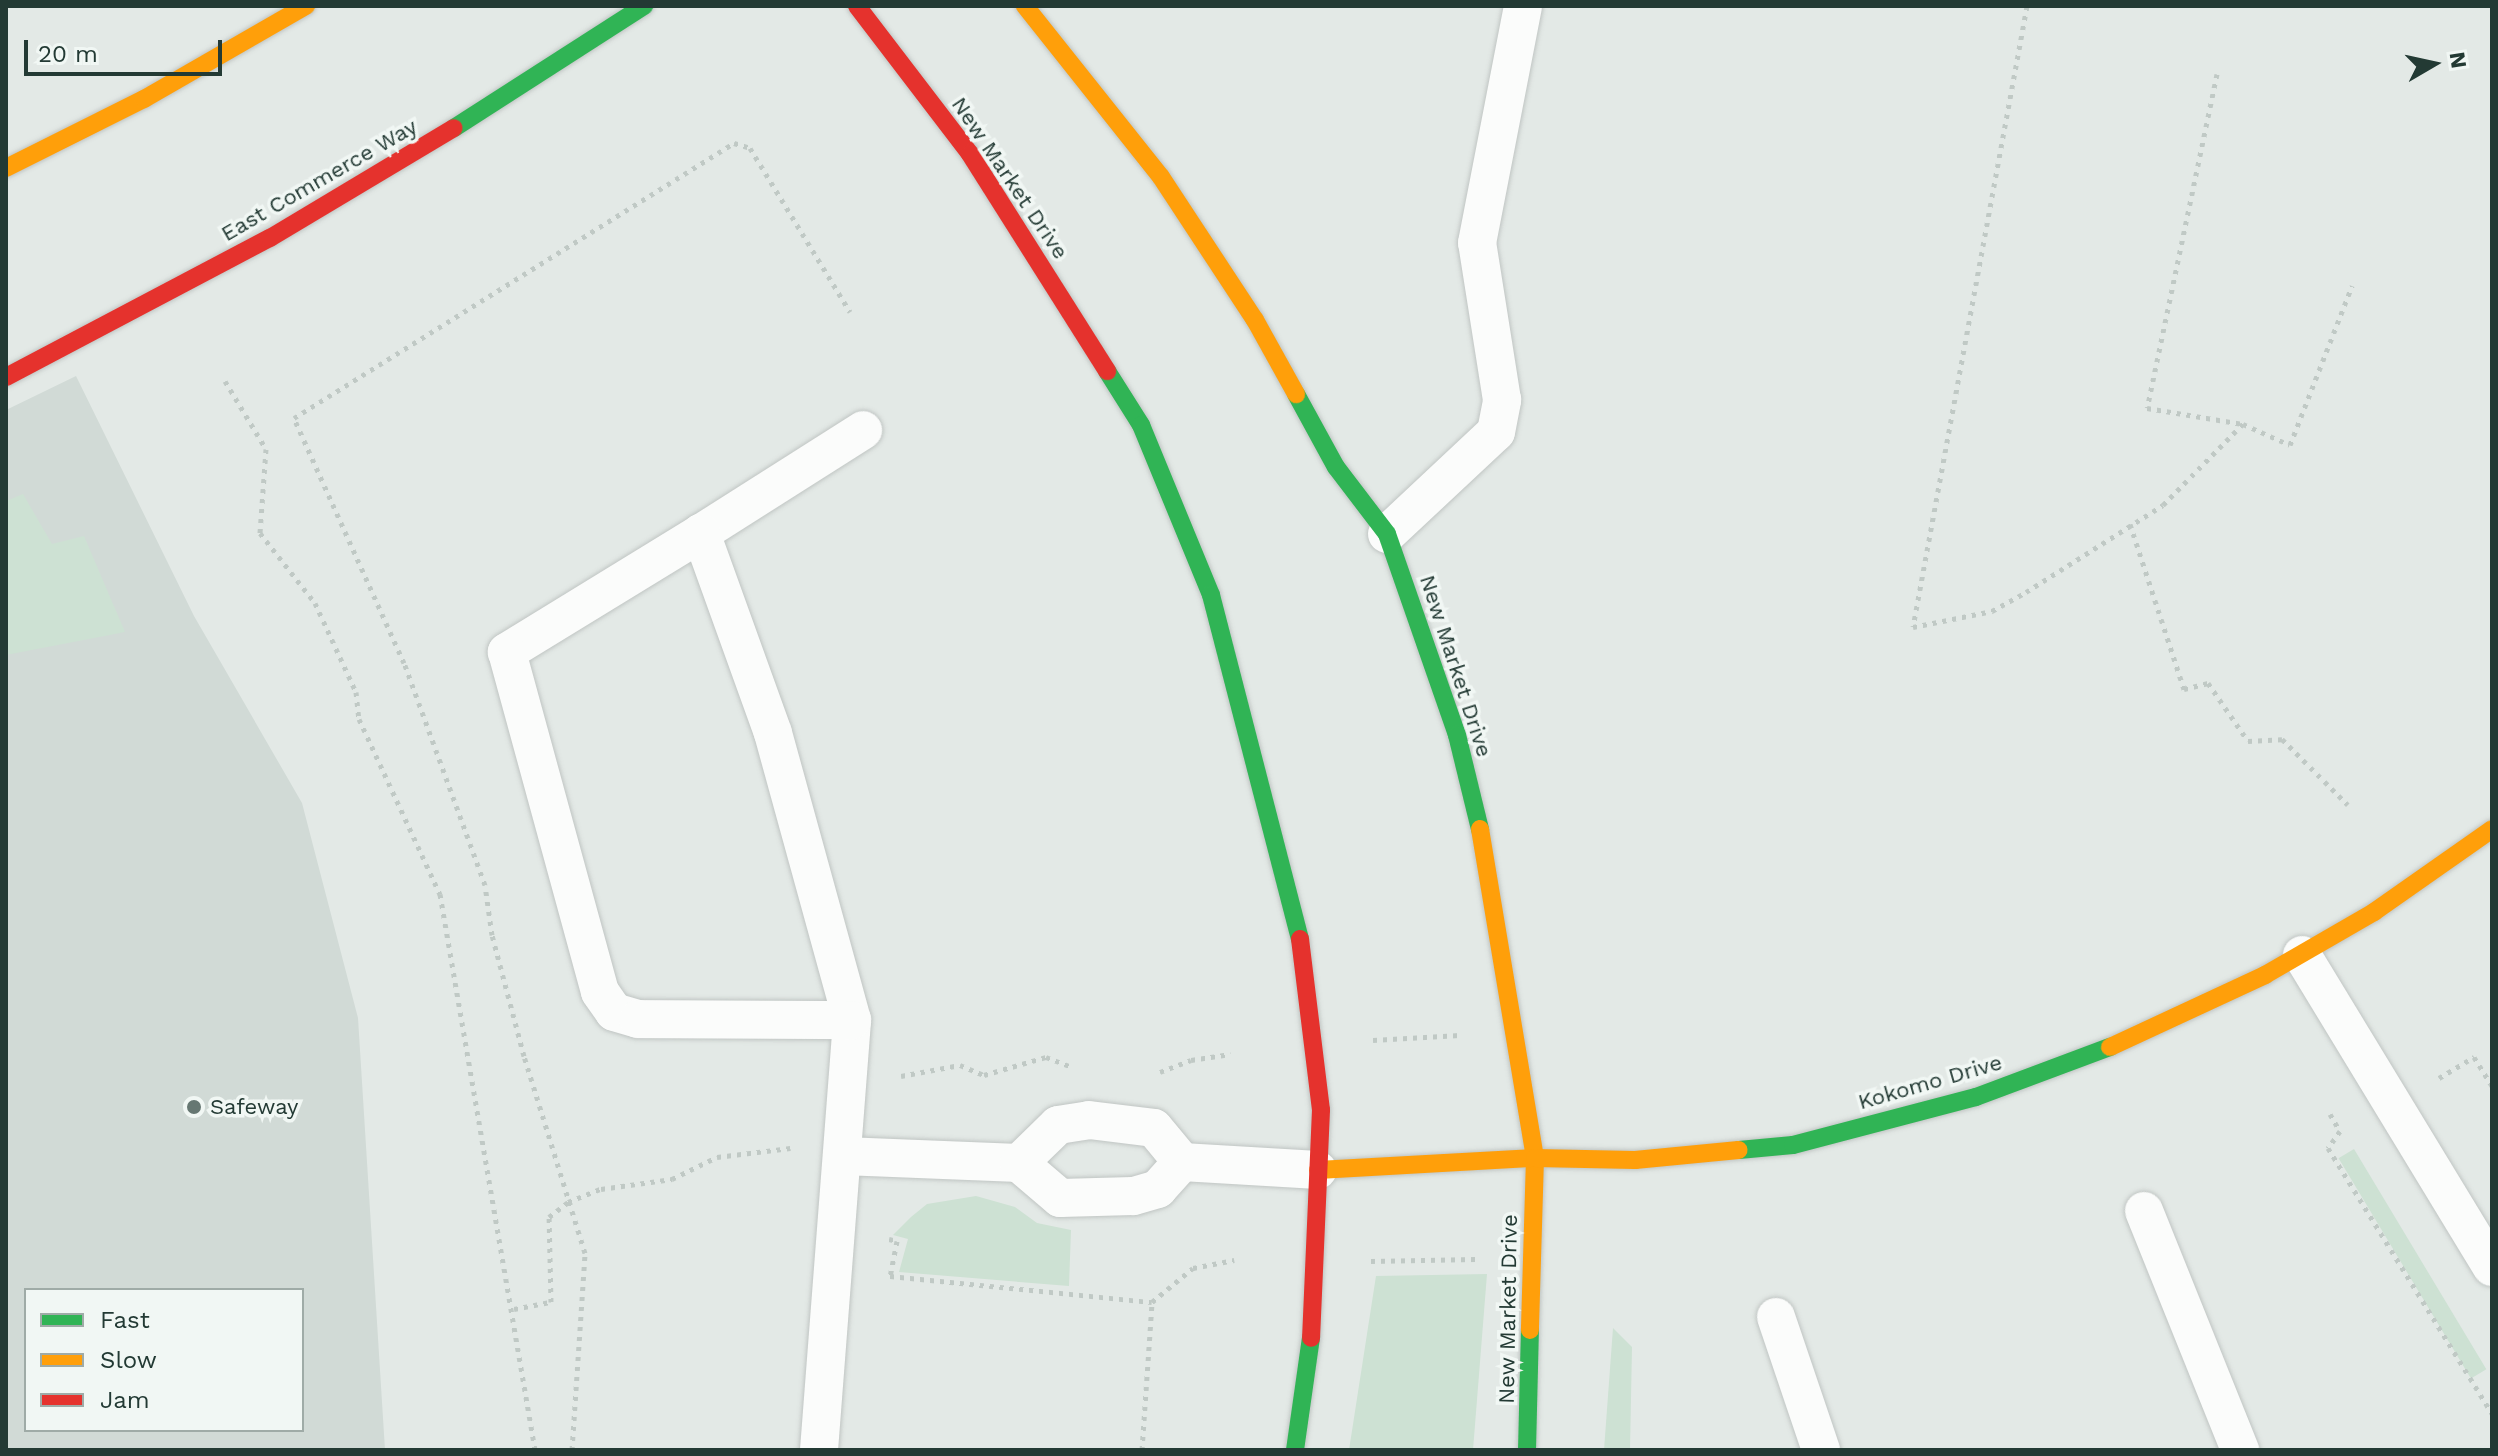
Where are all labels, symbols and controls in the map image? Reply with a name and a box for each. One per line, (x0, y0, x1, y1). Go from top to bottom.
scale bar (28, 24, 226, 74)
north arrow (2394, 24, 2474, 104)
text: 20 m (38, 40, 98, 68)
text: N (2445, 50, 2472, 70)
street label: New Market Drive (946, 92, 1074, 264)
street label: East Commerce Way (216, 113, 422, 247)
street label: New Market Drive (1414, 571, 1498, 761)
street label: Kokomo Drive (1855, 1049, 2005, 1115)
place label: Safeway (210, 1094, 298, 1120)
marker: Safeway (185, 1098, 203, 1116)
street label: New Market Drive (1493, 1214, 1523, 1404)
legend (24, 1288, 304, 1432)
text: Fast (100, 1306, 150, 1334)
text: Slow (100, 1346, 157, 1374)
text: Jam (100, 1386, 150, 1414)

